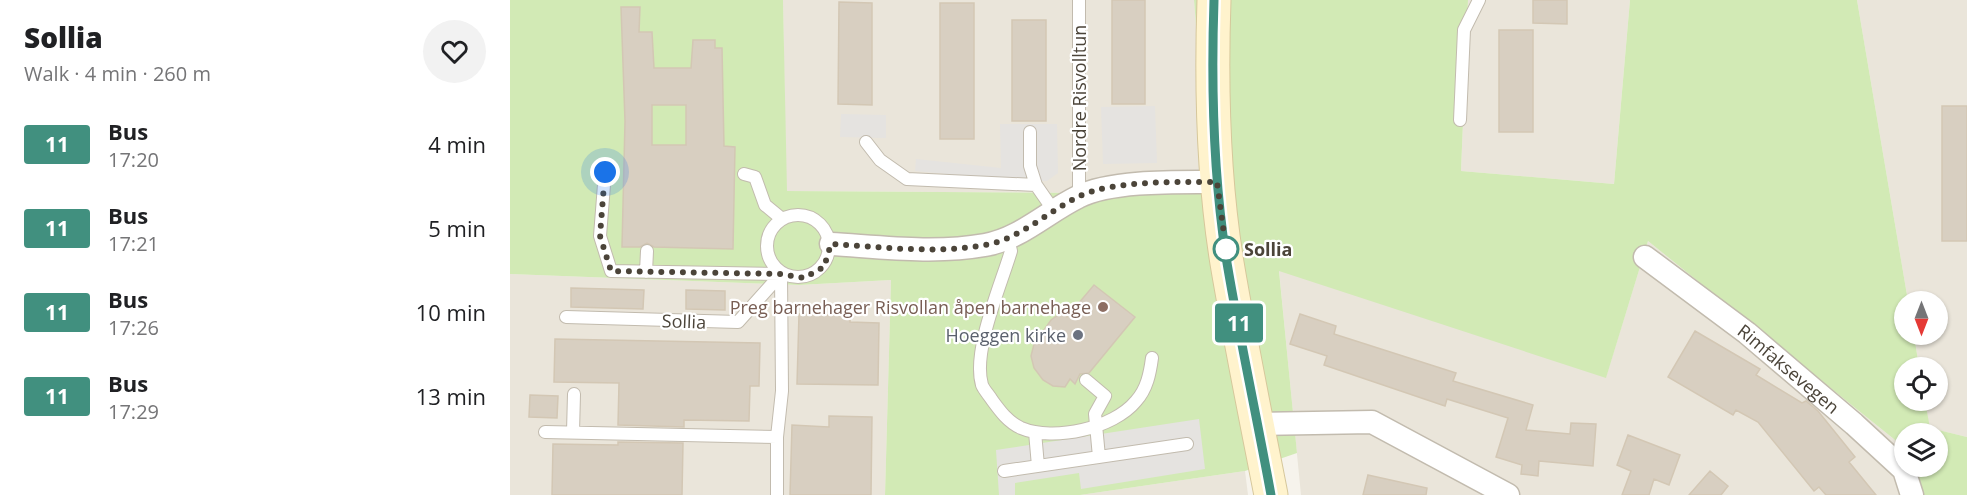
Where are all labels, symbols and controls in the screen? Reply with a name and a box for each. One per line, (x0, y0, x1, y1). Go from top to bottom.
text: Sollia (24, 18, 103, 56)
button: heart (423, 20, 486, 83)
street label: Nordre Risvolltun (1067, 25, 1091, 171)
text: Walk · 4 min · 260 m (24, 60, 211, 87)
text: Bus (108, 116, 148, 146)
text: 4 min (428, 129, 486, 159)
text: 11 (45, 130, 69, 158)
text: 17:20 (108, 146, 159, 173)
your location (590, 157, 620, 187)
text: Bus (108, 200, 148, 230)
text: 5 min (428, 213, 486, 243)
text: 11 (45, 214, 69, 242)
text: 17:21 (108, 230, 159, 257)
marker: Sollia (1213, 236, 1239, 262)
place label: Sollia (1244, 237, 1292, 261)
text: Bus (108, 284, 148, 314)
north arrow (1894, 291, 1948, 345)
map controls (1894, 291, 1948, 477)
place label: Preg barnehager Risvollan åpen barnehage (730, 295, 1091, 319)
text: 10 min (416, 297, 486, 327)
text: 11 (45, 298, 69, 326)
marker: Preg barnehager Risvollan åpen barnehage (1096, 300, 1110, 314)
line badge: 11 (1212, 304, 1266, 342)
street label: Sollia (661, 308, 707, 334)
text: 11 (1227, 309, 1251, 337)
text: 17:26 (108, 314, 159, 341)
street label: Rimfaksevegen (1733, 318, 1845, 419)
place label: Hoeggen kirke (946, 323, 1066, 347)
marker: Hoeggen kirke (1071, 328, 1085, 342)
button: locate (1894, 357, 1948, 411)
text: Bus (108, 368, 148, 398)
text: 13 min (416, 381, 486, 411)
text: 11 (45, 382, 69, 410)
text: 17:29 (108, 398, 159, 425)
button: layers (1894, 423, 1948, 477)

